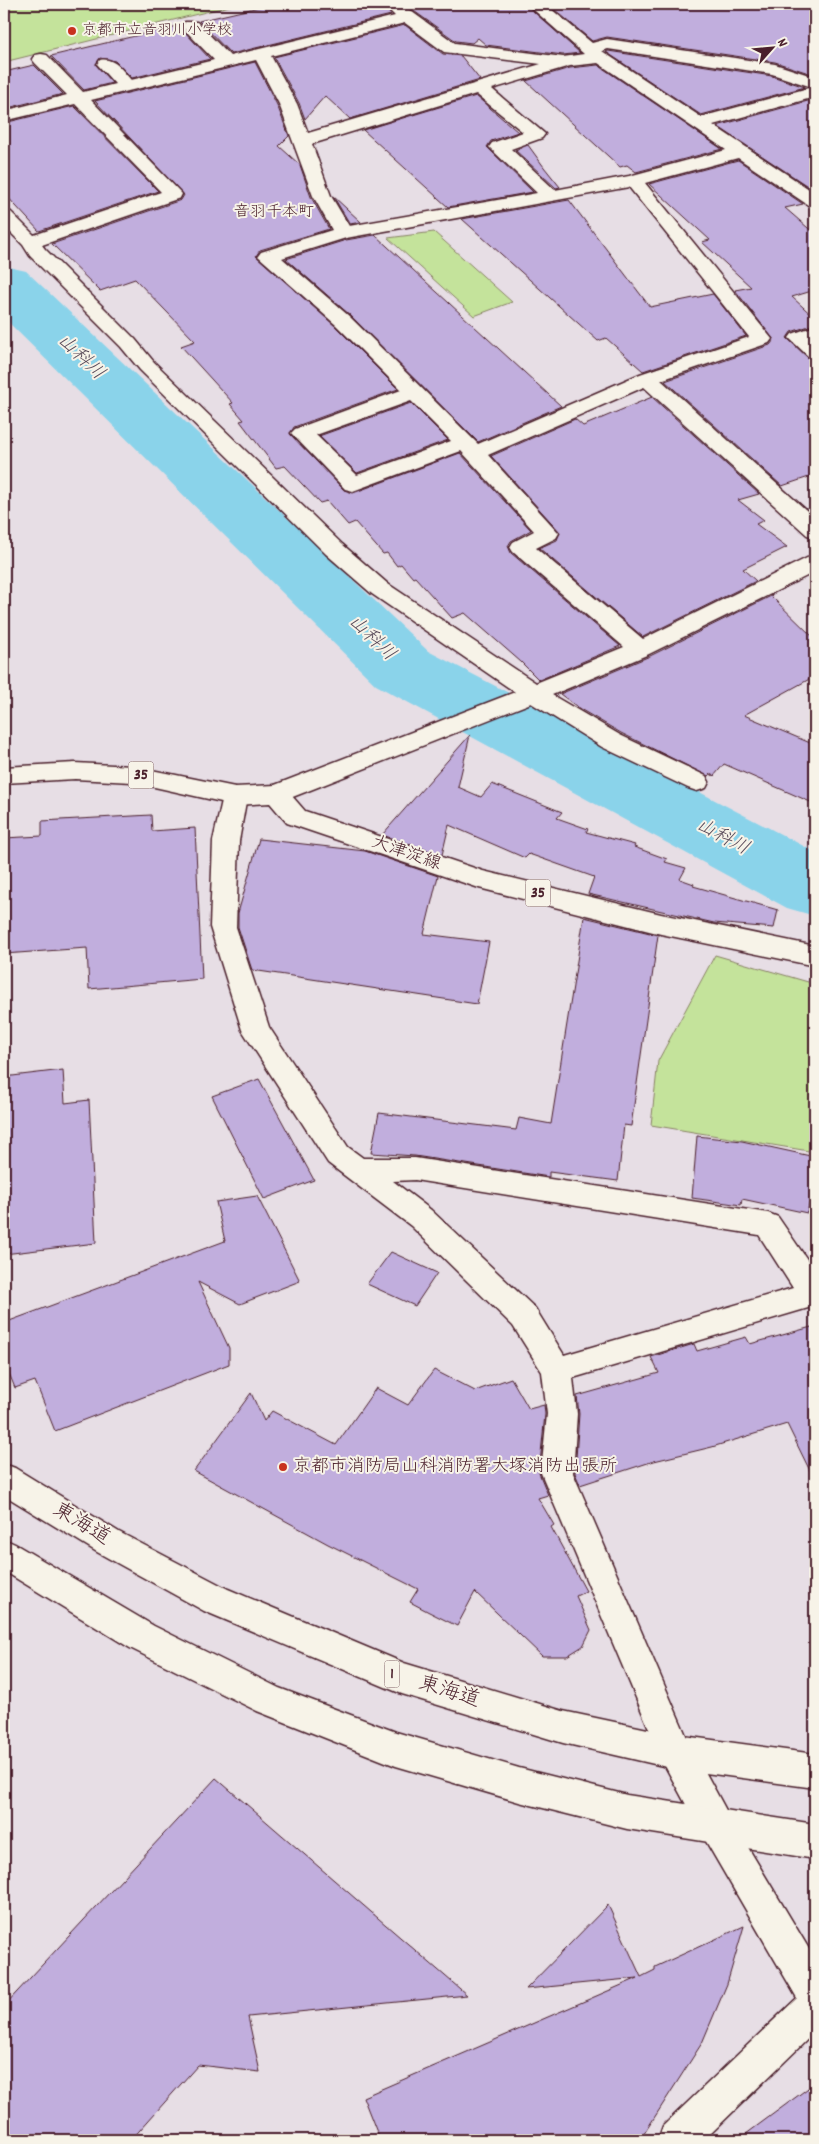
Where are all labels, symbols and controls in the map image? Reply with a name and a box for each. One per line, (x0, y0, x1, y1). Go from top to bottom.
place label: 京都市立音羽川小学校 (82, 20, 232, 42)
north arrow (746, 22, 796, 72)
marker: 京都市立音羽川小学校 (66, 25, 78, 37)
text: N (771, 35, 792, 51)
district label: 音羽千本町 (234, 201, 314, 224)
water label: 山科川 (50, 328, 110, 388)
water label: 山科川 (341, 609, 401, 669)
road number: 35 (128, 762, 154, 788)
water label: 山科川 (690, 813, 754, 863)
street label: 大津淀線 (368, 830, 444, 878)
road number: 35 (526, 880, 550, 906)
place label: 京都市消防局山科消防署大塚消防出張所 (293, 1455, 617, 1480)
marker: 京都市消防局山科消防署大塚消防出張所 (277, 1461, 289, 1473)
street label: 東海道 (46, 1496, 116, 1554)
road number: 1 (384, 1660, 400, 1688)
street label: 東海道 (414, 1669, 484, 1717)

